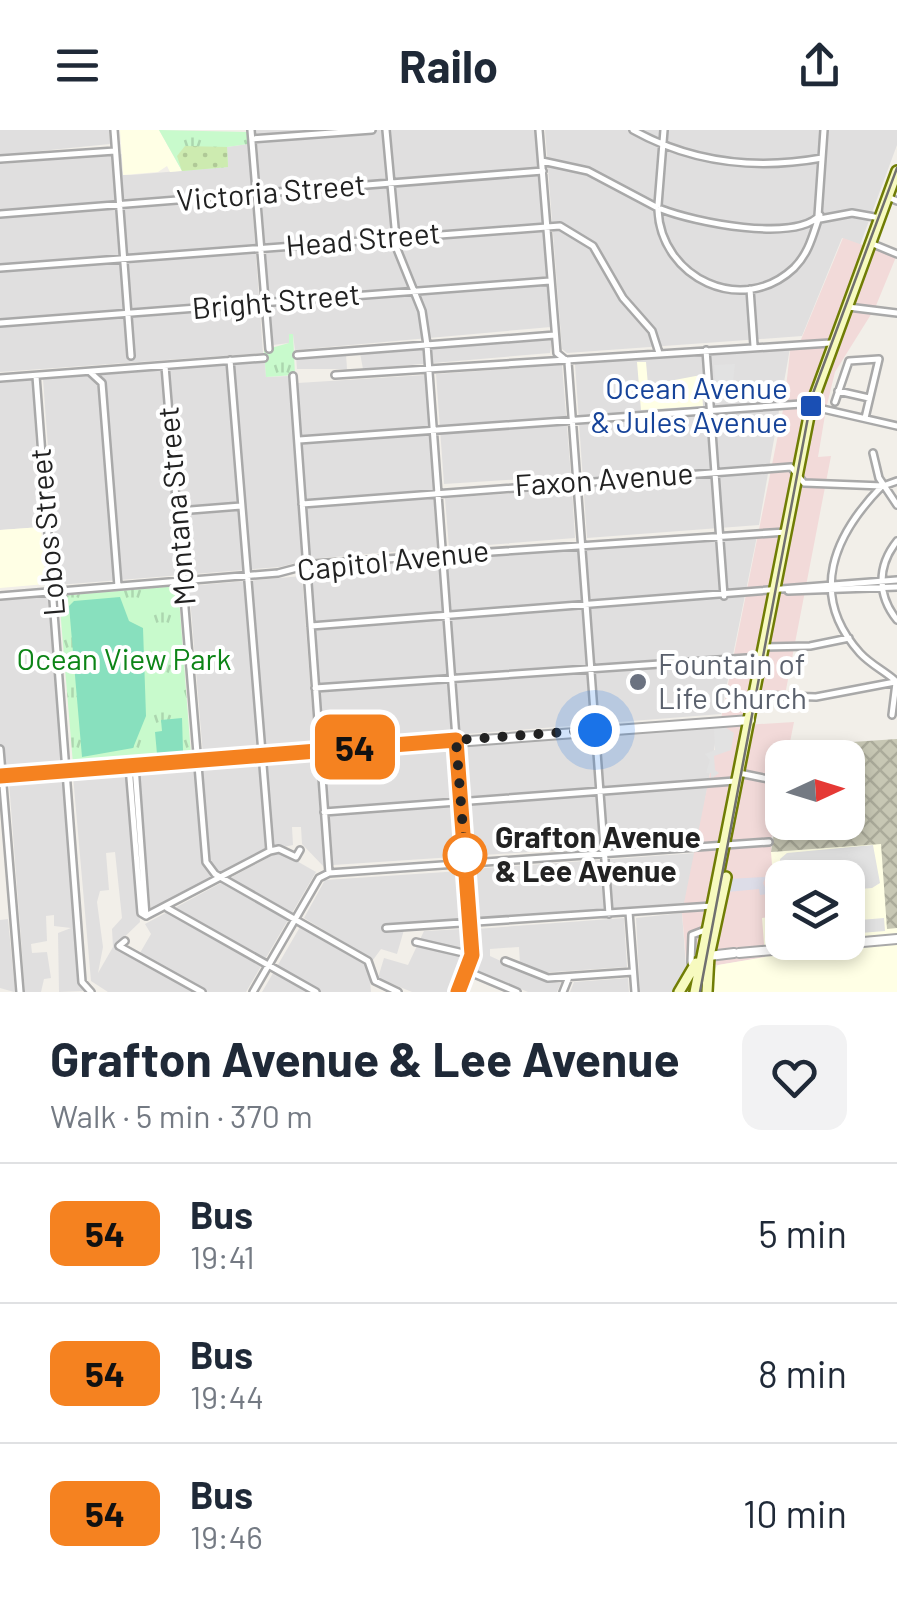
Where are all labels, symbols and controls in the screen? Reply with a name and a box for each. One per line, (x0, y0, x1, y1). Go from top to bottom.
icon: menu (50, 38, 105, 93)
text: Railo (399, 38, 498, 92)
icon: share (792, 38, 847, 93)
street label: Victoria Street (175, 165, 367, 217)
street label: Head Street (284, 213, 442, 263)
street label: Bright Street (190, 275, 361, 325)
place label: Ocean Avenue & Jules Avenue (590, 369, 788, 439)
marker: Ocean Avenue & Jules Avenue (798, 393, 824, 419)
street label: Montana Street (148, 405, 202, 607)
street label: Lobos Street (21, 447, 71, 618)
street label: Faxon Avenue (513, 454, 694, 502)
street label: Capitol Avenue (295, 531, 490, 587)
park label: Ocean View Park (17, 640, 231, 676)
place label: Fountain of Life Church (658, 645, 807, 715)
marker: Fountain of Life Church (627, 671, 649, 693)
your location (570, 705, 620, 755)
line badge: 54 (310, 714, 400, 780)
text: 54 (335, 726, 375, 768)
north arrow (765, 740, 865, 840)
map controls (765, 740, 865, 960)
place label: Grafton Avenue & Lee Avenue (495, 818, 701, 888)
marker: Grafton Avenue & Lee Avenue (444, 834, 486, 876)
button: layers (765, 860, 865, 960)
button: heart (742, 1025, 847, 1130)
text: Grafton Avenue & Lee Avenue (50, 1029, 680, 1087)
text: Walk · 5 min · 370 m (50, 1096, 313, 1134)
text: Bus (190, 1191, 253, 1237)
text: 5 min (758, 1210, 847, 1256)
text: 54 (85, 1212, 125, 1254)
text: 19:41 (190, 1237, 255, 1275)
text: Bus (190, 1331, 253, 1377)
text: 8 min (758, 1350, 847, 1396)
text: 54 (85, 1352, 125, 1394)
text: 19:44 (190, 1377, 264, 1415)
text: Bus (190, 1471, 253, 1517)
text: 10 min (743, 1490, 847, 1536)
text: 54 (85, 1492, 125, 1534)
text: 19:46 (190, 1517, 263, 1555)

